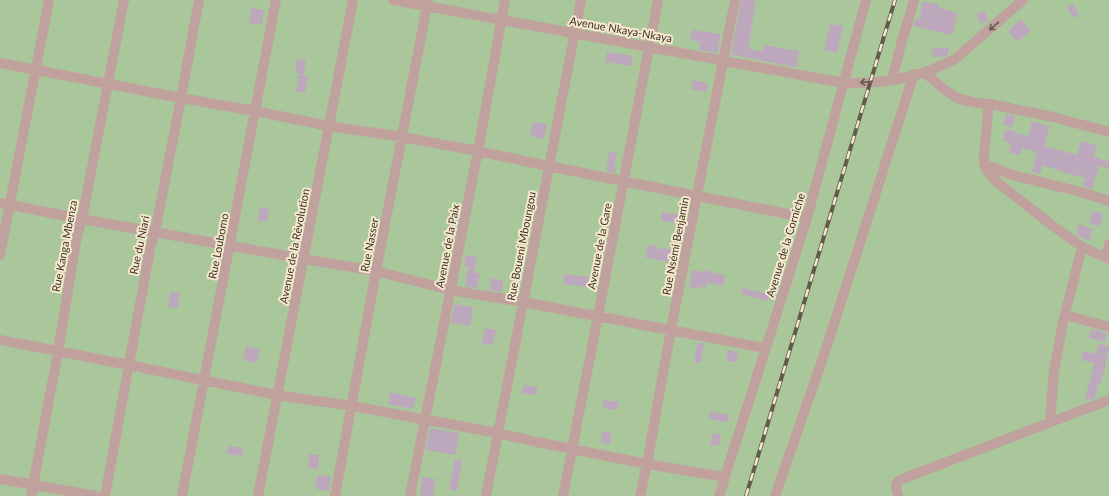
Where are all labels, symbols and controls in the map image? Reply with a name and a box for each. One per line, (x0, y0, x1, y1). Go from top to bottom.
street label: Avenue Nkaya-Nkaya (569, 14, 673, 44)
one-way arrow (989, 21, 999, 30)
one-way arrow (860, 79, 873, 86)
street label: Avenue de la Révolution (276, 187, 312, 305)
street label: Rue Boueni Mboungou (504, 190, 538, 302)
street label: Avenue de la Corniche (763, 191, 807, 299)
street label: Rue Nsémi Benjamin (659, 196, 691, 296)
street label: Rue Kanga Mbenza (49, 199, 79, 293)
street label: Avenue de la Gare (584, 201, 614, 290)
street label: Avenue de la Paix (433, 203, 462, 289)
street label: Rue Loubomo (205, 212, 231, 280)
street label: Rue du Niari (126, 214, 152, 276)
street label: Rue Nasser (357, 217, 381, 273)

